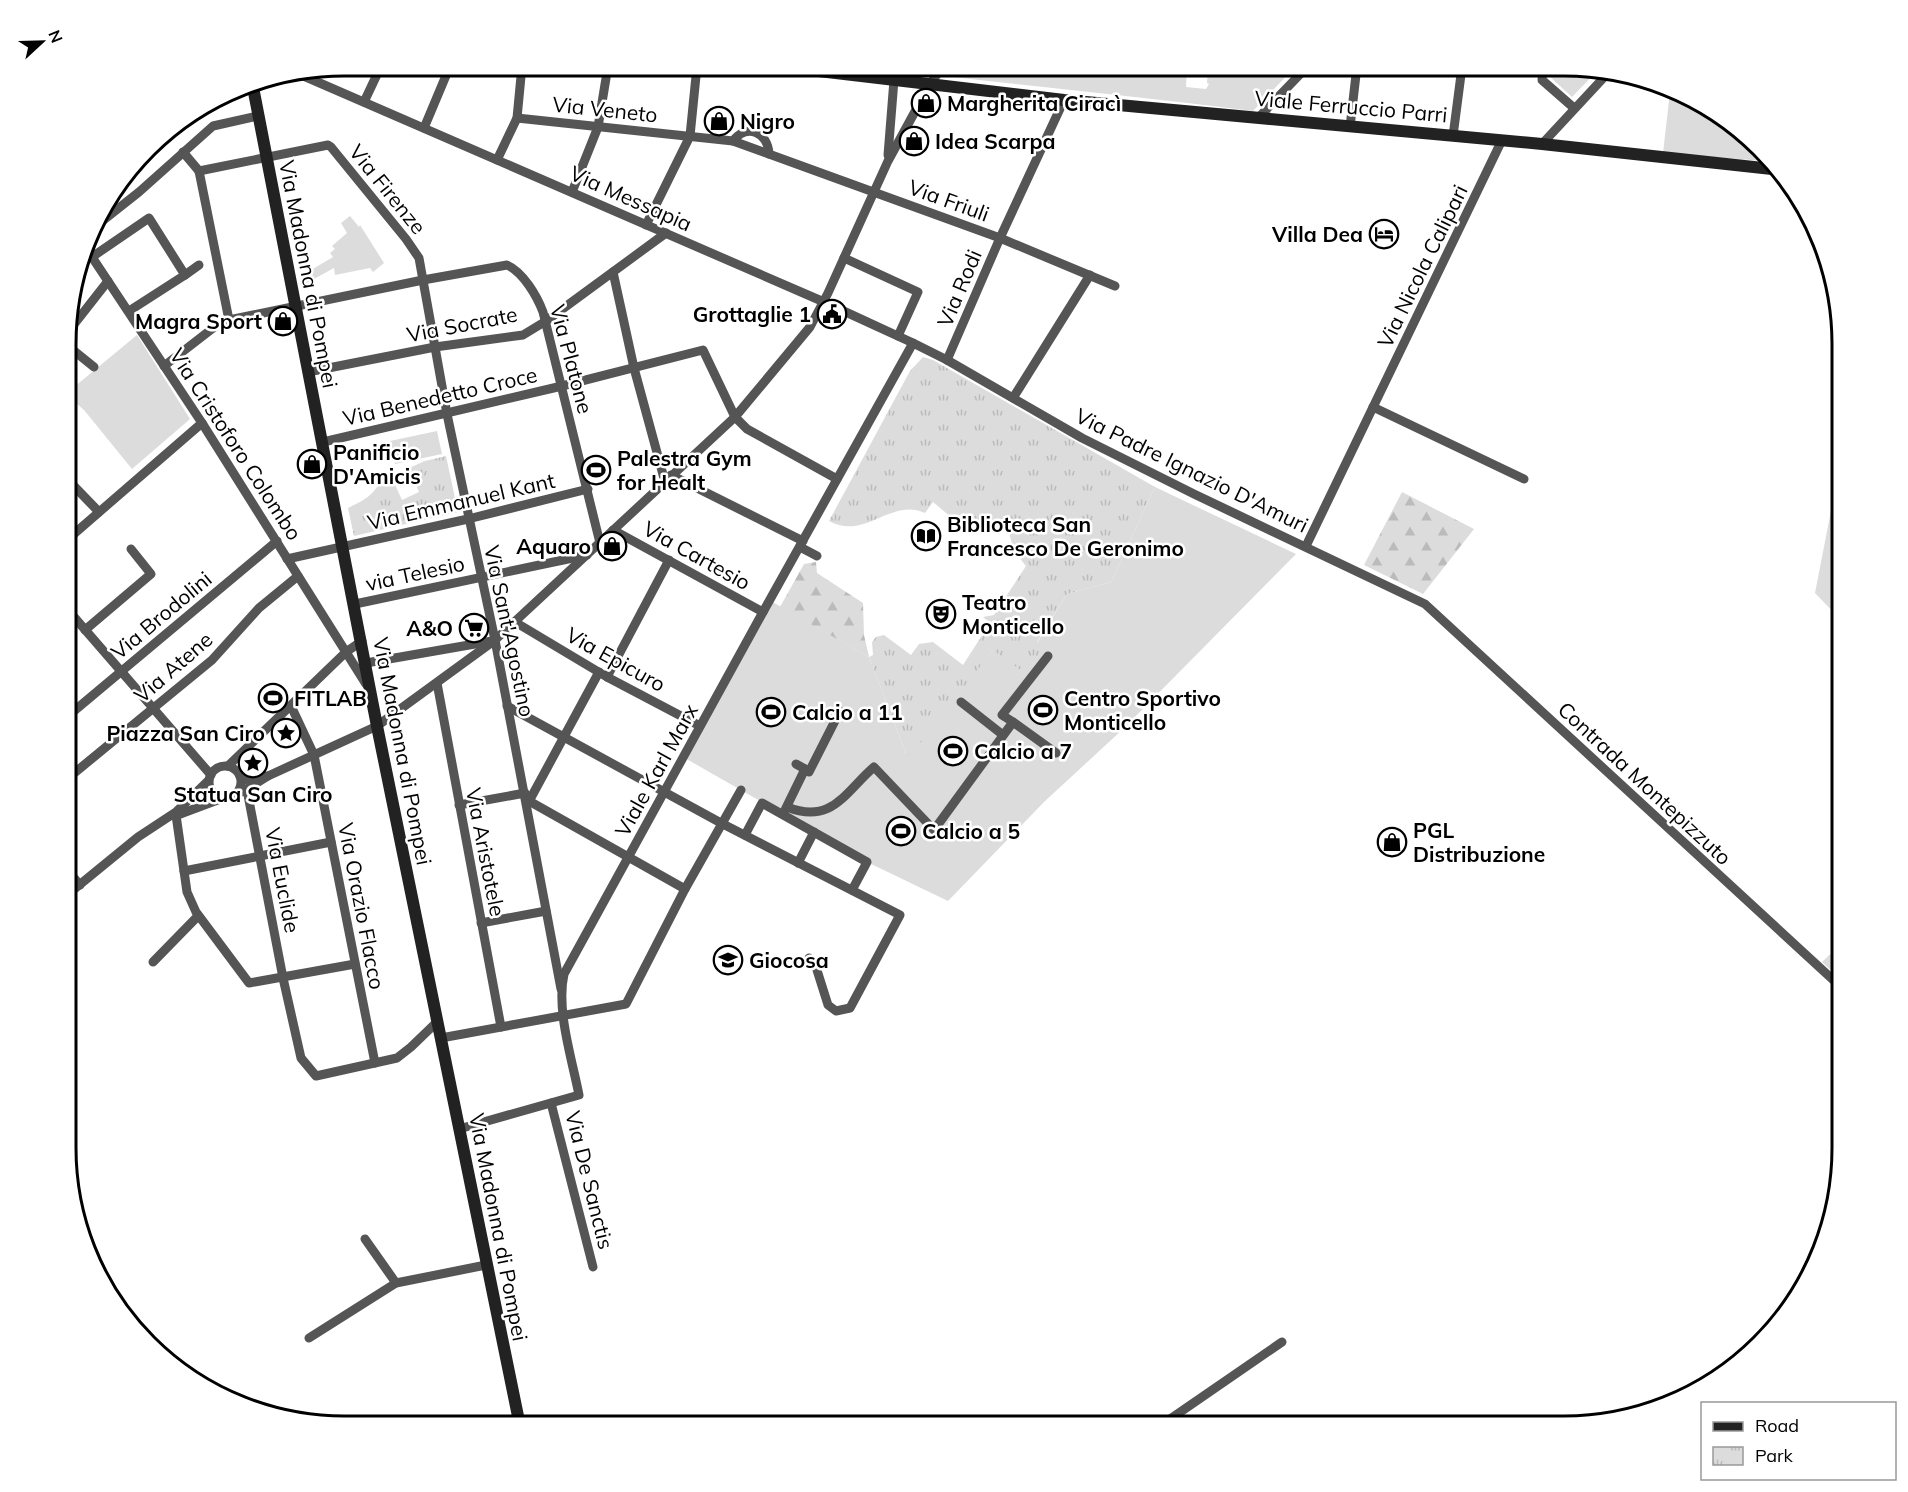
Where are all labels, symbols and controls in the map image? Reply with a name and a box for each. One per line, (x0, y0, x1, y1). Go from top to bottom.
north arrow (12, 12, 72, 72)
text: N (44, 27, 67, 46)
street label: Viale Ferruccio Parri (1254, 85, 1448, 127)
shop icon: Margherita Ciracì (910, 87, 942, 119)
place label: Margherita Ciracì (947, 90, 1121, 116)
street label: Via Veneto (551, 91, 659, 127)
shop icon: Nigro (703, 105, 735, 137)
place label: Nigro (740, 108, 795, 134)
shop icon: Idea Scarpa (898, 125, 930, 157)
place label: Idea Scarpa (935, 128, 1056, 154)
street label: Via Firenze (344, 139, 432, 239)
street label: Via Madonna di Pompei (274, 158, 344, 390)
street label: Via Messapia (566, 160, 696, 236)
street label: Via Friuli (905, 173, 993, 227)
street label: Via Nicola Calipari (1371, 180, 1473, 352)
hotel icon: Villa Dea (1368, 218, 1400, 250)
place label: Villa Dea (1271, 221, 1363, 247)
street label: Via Rodi (931, 245, 987, 331)
public building icon: Grottaglie 1 (816, 298, 848, 330)
street label: Via Socrate (405, 301, 519, 347)
place label: Grottaglie 1 (693, 301, 811, 327)
street label: Via Platone (545, 302, 599, 416)
shop icon: Magra Sport (267, 305, 299, 337)
place label: Magra Sport (135, 308, 262, 334)
street label: Via Cristoforo Colombo (164, 343, 308, 545)
street label: Via Benedetto Croce (340, 361, 540, 431)
street label: Via Padre Ignazio D'Amuri (1071, 402, 1313, 538)
place label: Panificio D'Amicis (333, 439, 421, 489)
place label: Palestra Gym for Healt (617, 445, 752, 495)
shop icon: Panificio D'Amicis (296, 448, 328, 480)
sports icon: Palestra Gym for Healt (580, 454, 612, 486)
street label: Via Emmanuel Kant (365, 467, 557, 535)
place label: Biblioteca San Francesco De Geronimo (947, 511, 1184, 561)
street label: Via Cartesio (639, 515, 755, 595)
library icon: Biblioteca San Francesco De Geronimo (910, 520, 942, 552)
shop icon: Aquaro (596, 530, 628, 562)
place label: Aquaro (516, 533, 591, 559)
street label: Via Sant'Agostino (479, 543, 541, 719)
street label: via Telesio (363, 550, 467, 596)
street label: Via Brodolini (105, 565, 217, 665)
place label: Teatro Monticello (962, 589, 1064, 639)
theatre icon: Teatro Monticello (925, 598, 957, 630)
supermarket icon: A&O (458, 612, 490, 644)
place label: A&O (406, 615, 453, 641)
street label: Via Epicuro (562, 621, 670, 697)
street label: Via Atene (129, 626, 217, 708)
street label: Via Madonna di Pompei (368, 635, 438, 867)
sports icon: FITLAB (257, 682, 289, 714)
place label: FITLAB (294, 685, 367, 711)
place label: Centro Sportivo Monticello (1064, 685, 1221, 735)
sports icon: Centro Sportivo Monticello (1027, 694, 1059, 726)
sports icon: Calcio a 11 (755, 696, 787, 728)
street label: Contrada Montepizzuto (1553, 696, 1737, 870)
street label: Viale Karl Marx (609, 699, 703, 841)
place label: Calcio a 11 (792, 699, 903, 725)
place icon: Piazza San Ciro (270, 717, 302, 749)
place label: Piazza San Ciro (106, 720, 265, 746)
sports icon: Calcio a 7 (937, 735, 969, 767)
place label: Calcio a 7 (974, 738, 1072, 764)
place icon: Statua San Ciro (237, 747, 269, 779)
place label: Statua San Ciro (173, 781, 333, 807)
street label: Via Aristotele (461, 786, 511, 918)
sports icon: Calcio a 5 (885, 815, 917, 847)
place label: PGL Distribuzione (1413, 817, 1545, 867)
place label: Calcio a 5 (922, 818, 1020, 844)
street label: Via Orazio Flacco (333, 820, 391, 992)
street label: Via Euclide (260, 825, 306, 935)
shop icon: PGL Distribuzione (1376, 826, 1408, 858)
school or university icon: Giocosa (712, 944, 744, 976)
place label: Giocosa (749, 947, 829, 973)
street label: Via De Sanctis (560, 1108, 620, 1252)
street label: Via Madonna di Pompei (464, 1111, 534, 1343)
legend (1701, 1402, 1896, 1480)
text: Road (1755, 1414, 1799, 1437)
text: Park (1755, 1444, 1794, 1467)

